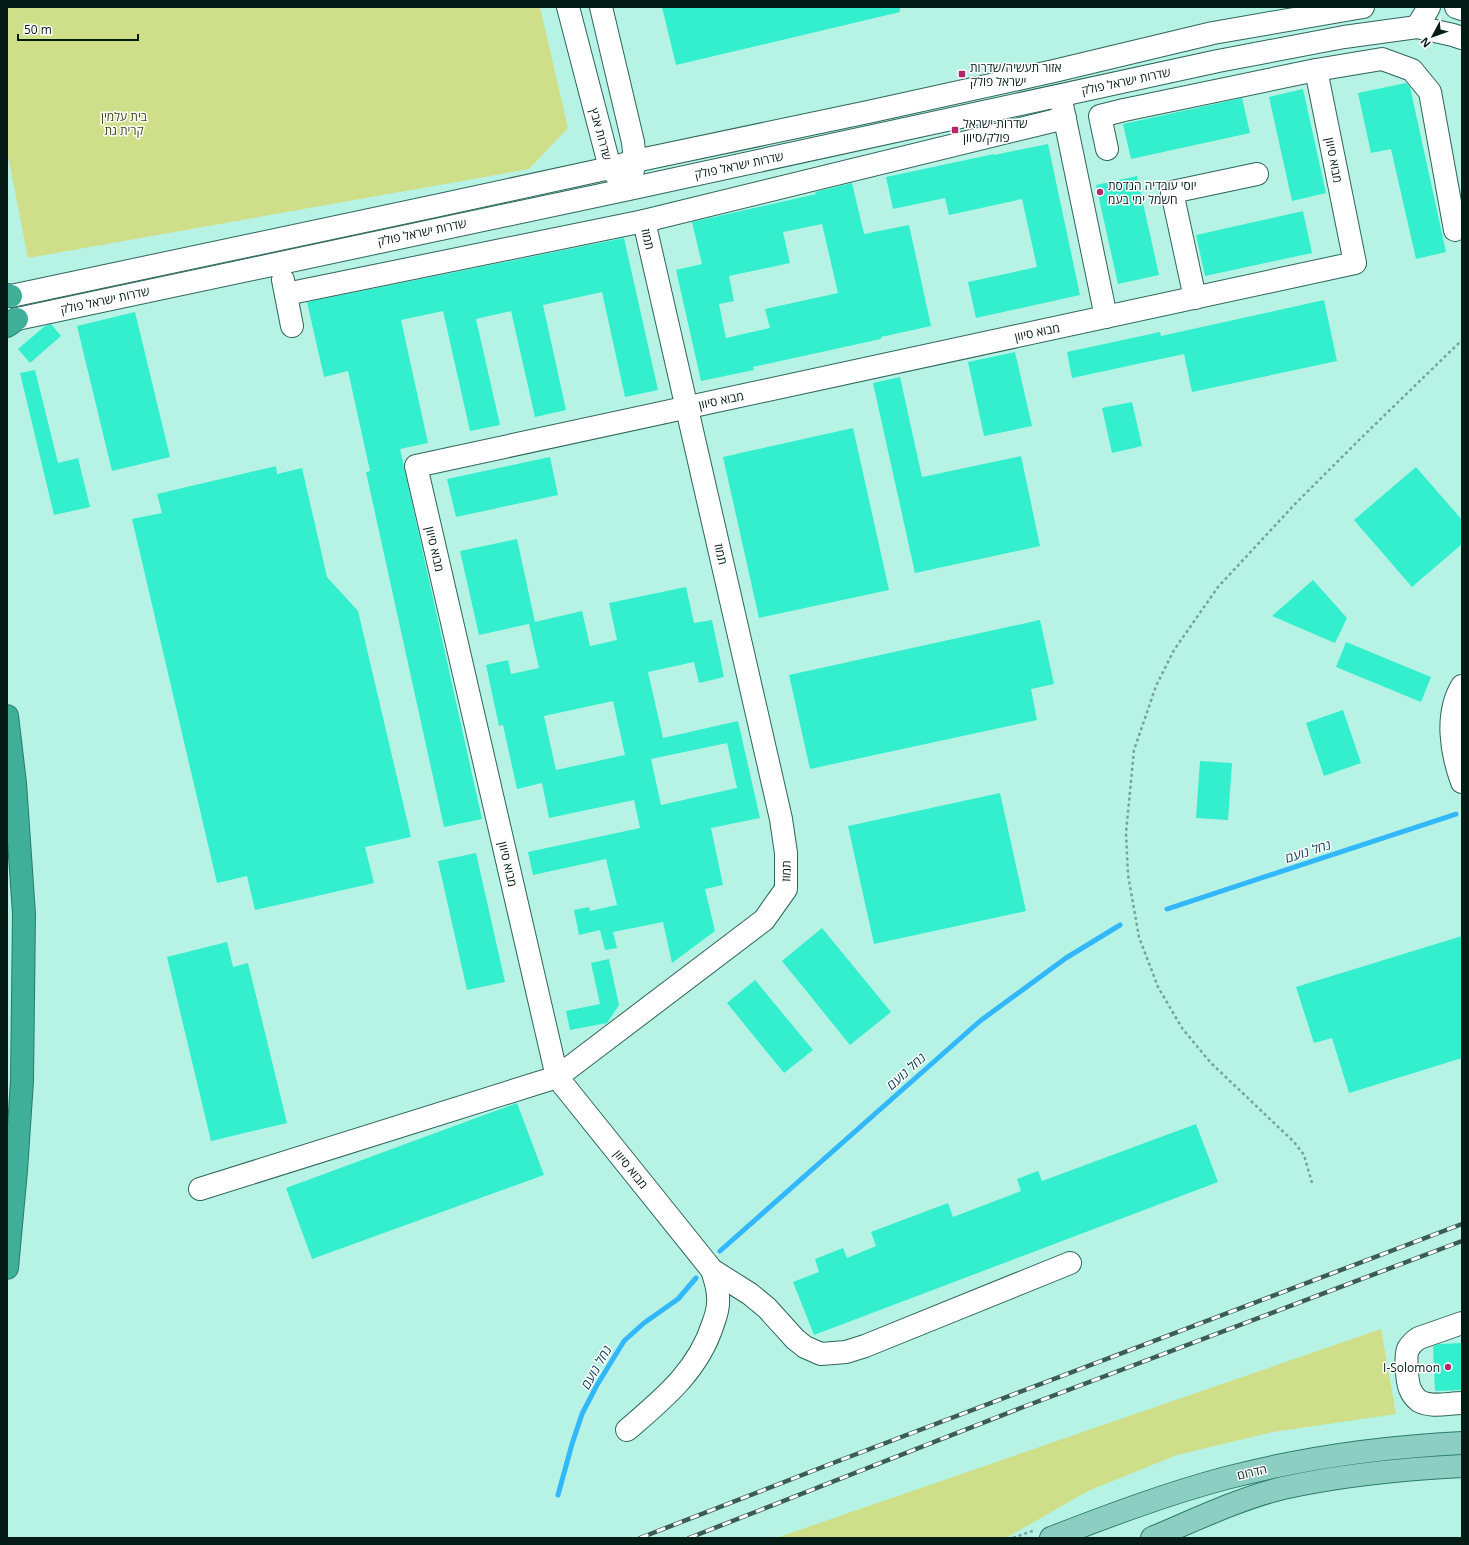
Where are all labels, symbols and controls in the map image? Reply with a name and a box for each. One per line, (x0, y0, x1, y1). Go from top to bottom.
scale bar (18, 16, 138, 42)
north arrow (1413, 16, 1453, 56)
text: 50 m (24, 21, 52, 38)
text: N (1416, 35, 1434, 51)
place label: אזור תעשיה/שדרות ישראל פולק (970, 59, 1062, 90)
street label: שדרות ישראל פולק (1080, 63, 1173, 99)
marker: אזור תעשיה/שדרות ישראל פולק (957, 69, 967, 79)
street label: שדרות אבץ (586, 106, 616, 163)
park label: בית עלמין קרית גת (101, 108, 148, 139)
place label: שדרות ישראל פולק/סיוון (963, 115, 1028, 146)
marker: שדרות ישראל פולק/סיוון (950, 125, 960, 135)
street label: מבוא סיוון (1321, 136, 1347, 184)
street label: שדרות ישראל פולק (693, 147, 786, 183)
place label: יוסי עובדיה הנדסת חשמל ימי בעמ (1108, 177, 1197, 208)
marker: יוסי עובדיה הנדסת חשמל ימי בעמ (1095, 187, 1105, 197)
street label: שדרות ישראל פולק (376, 214, 469, 250)
street label: תמוז (637, 227, 659, 251)
street label: שדרות ישראל פולק (59, 282, 152, 318)
street label: מבוא סיוון (1013, 319, 1061, 345)
street label: מבוא סיוון (697, 387, 745, 413)
street label: מבוא סיוון (422, 525, 448, 573)
street label: תמוז (710, 542, 732, 566)
water label: נחל נועם (1283, 835, 1333, 867)
street label: מבוא סיוון (495, 840, 521, 888)
street label: תמוז (777, 860, 795, 882)
water label: נחל נועם (882, 1049, 930, 1093)
street label: מבוא סיוון (610, 1146, 652, 1192)
water label: נחל נועם (576, 1342, 616, 1392)
place label: I-Solomon (1383, 1359, 1440, 1376)
marker: I-Solomon (1443, 1362, 1453, 1372)
street label: הדרום (1235, 1460, 1269, 1484)

